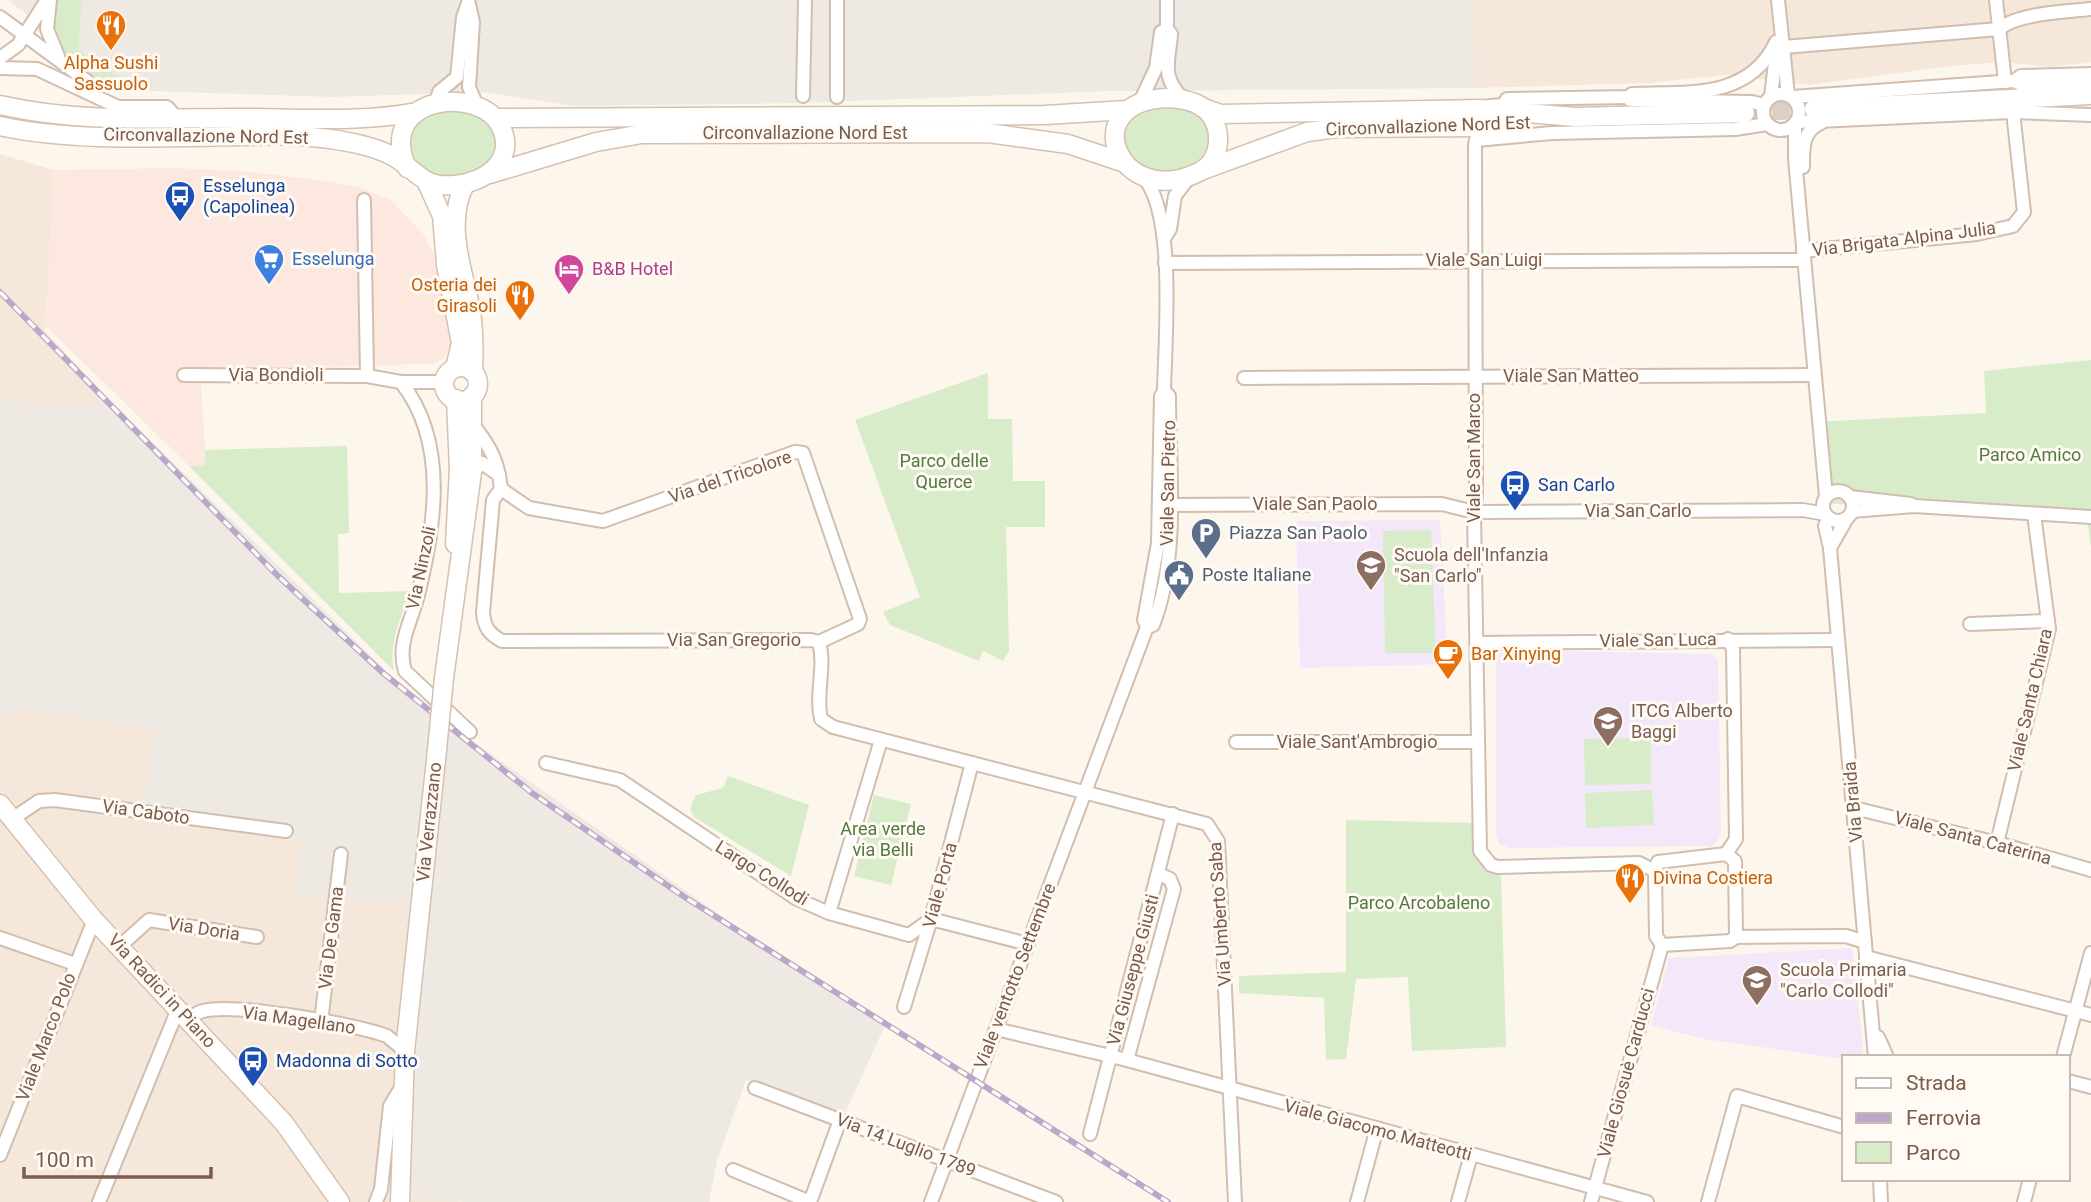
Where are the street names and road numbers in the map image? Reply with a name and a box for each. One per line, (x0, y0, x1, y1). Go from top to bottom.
street label: Circonvallazione Nord Est (1325, 111, 1531, 140)
street label: Circonvallazione Nord Est (702, 122, 908, 143)
street label: Circonvallazione Nord Est (103, 123, 309, 148)
street label: Via Brigata Alpina Julia (1811, 217, 1997, 260)
street label: Viale San Luigi (1426, 249, 1543, 270)
street label: Via Bondioli (228, 364, 324, 385)
street label: Viale San Matteo (1503, 365, 1639, 386)
street label: Viale San Marco (1463, 393, 1484, 523)
street label: Viale San Pietro (1156, 420, 1179, 546)
street label: Via del Tricolore (666, 446, 794, 507)
street label: Viale San Paolo (1253, 493, 1377, 514)
street label: Via San Carlo (1584, 500, 1692, 521)
street label: Via Ninzoli (401, 524, 440, 612)
street label: Viale Santa Chiara (2003, 626, 2056, 773)
street label: Viale San Luca (1599, 628, 1717, 651)
street label: Via San Gregorio (667, 629, 801, 650)
street label: Viale Sant'Ambrogio (1277, 731, 1438, 752)
street label: Via Verrazzano (412, 761, 445, 883)
street label: Via Braida (1839, 761, 1866, 843)
street label: Via Caboto (101, 795, 191, 828)
street label: Viale Santa Caterina (1892, 806, 2054, 869)
street label: Largo Collodi (712, 836, 813, 910)
street label: Viale Porta (918, 840, 961, 930)
street label: Via Umberto Saba (1204, 841, 1235, 987)
street label: Viale ventotto Settembre (969, 880, 1060, 1072)
street label: Via De Gama (314, 885, 347, 991)
street label: Via Giuseppe Giusti (1102, 892, 1163, 1048)
street label: Via Doria (167, 912, 242, 945)
street label: Via Radici in Piano (104, 929, 221, 1052)
street label: Viale Marco Polo (11, 970, 80, 1104)
street label: Viale Giosuè Carducci (1593, 986, 1658, 1160)
street label: Via Magellano (241, 1001, 357, 1038)
street label: Viale Giacomo Matteotti (1282, 1094, 1474, 1165)
street label: Via 14 Luglio 1789 (833, 1108, 979, 1181)

